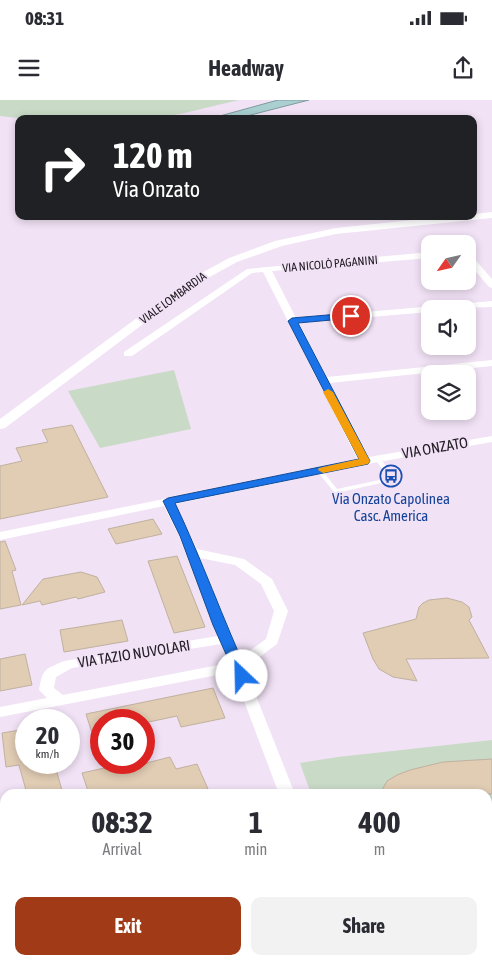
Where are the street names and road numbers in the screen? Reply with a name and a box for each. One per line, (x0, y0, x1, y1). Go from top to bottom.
street label: VIA NICOLÒ PAGANINI (282, 253, 378, 275)
street label: VIALE LOMBARDIA (137, 269, 209, 327)
street label: VIA ONZATO (401, 433, 469, 462)
street label: VIA TAZIO NUVOLARI (77, 636, 191, 671)

